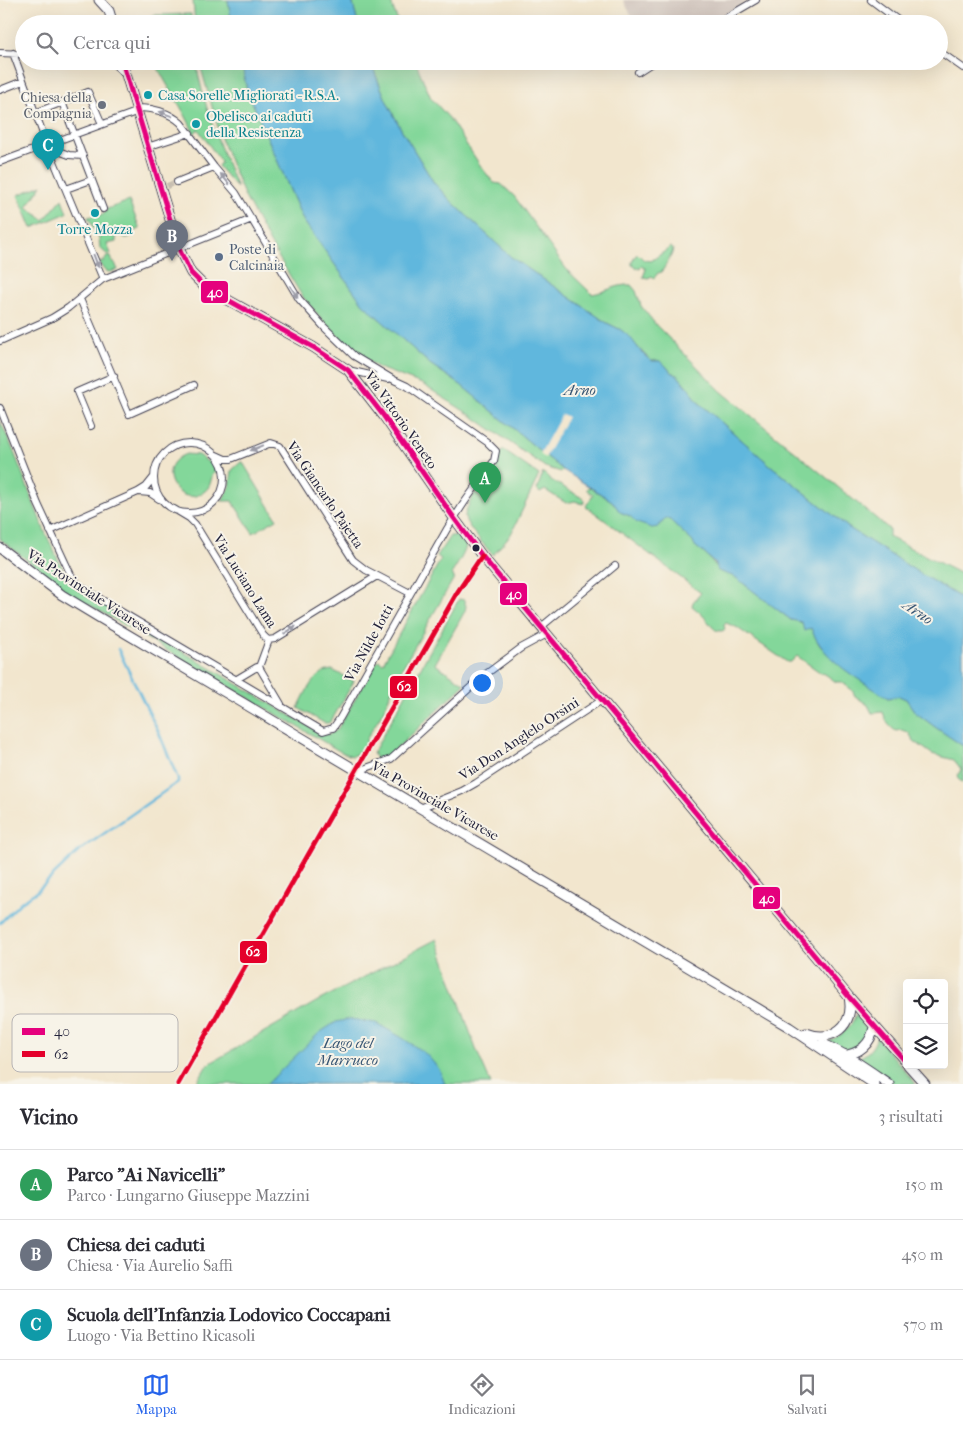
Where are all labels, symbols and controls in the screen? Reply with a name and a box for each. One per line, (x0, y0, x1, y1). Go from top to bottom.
search box (15, 15, 948, 70)
icon: search (33, 29, 61, 57)
text: Cerca qui (73, 32, 151, 54)
place label: Casa Sorelle Migliorati - R.S.A. (158, 87, 339, 104)
place label: Chiesa della Compagnia (20, 89, 93, 122)
marker: Casa Sorelle Migliorati - R.S.A. (142, 89, 154, 101)
marker: Chiesa della Compagnia (96, 99, 108, 111)
place label: Obelisco ai caduti della Resistenza (206, 108, 312, 141)
one-way arrow (158, 110, 173, 118)
marker: Obelisco ai caduti della Resistenza (190, 118, 202, 130)
pin: C (32, 129, 64, 170)
one-way arrow (219, 173, 230, 186)
marker: Torre Mozza (89, 207, 101, 219)
pin: B (156, 220, 188, 261)
place label: Torre Mozza (57, 221, 133, 238)
place label: Poste di Calcinaia (229, 241, 285, 274)
marker: Poste di Calcinaia (213, 251, 225, 263)
one-way arrow (92, 254, 100, 268)
line badge: 40 (200, 280, 229, 304)
text: 40 (206, 284, 223, 301)
one-way arrow (290, 285, 299, 298)
street label: Via Vittorio Veneto (360, 367, 441, 472)
water label: Arno (562, 381, 596, 399)
street label: Via Giancarlo Pajetta (282, 437, 367, 552)
one-way arrow (249, 444, 264, 452)
pin: A (469, 462, 501, 503)
street label: Via Luciano Lama (209, 530, 281, 631)
unlabelled marker (471, 543, 481, 553)
street label: Via Provinciale Vicarese (23, 545, 154, 638)
line badge: 40 (499, 582, 528, 606)
text: 40 (505, 586, 522, 603)
water label: Arno (898, 595, 936, 628)
street label: Via Nilde Iotti (340, 602, 397, 685)
one-way arrow (284, 625, 297, 634)
your location (469, 670, 495, 696)
line badge: 62 (389, 675, 418, 699)
text: 62 (397, 678, 411, 695)
street label: Via Don Anglelo Orsini (455, 694, 582, 785)
street label: Via Provinciale Vicarese (367, 757, 502, 844)
line badge: 40 (752, 886, 781, 910)
text: 40 (758, 890, 775, 907)
line badge: 62 (239, 940, 268, 964)
text: 62 (246, 943, 260, 960)
map controls (903, 979, 948, 1069)
button: locate (903, 979, 948, 1024)
legend (12, 1014, 178, 1072)
text: 40 (54, 1023, 70, 1040)
button: layers (903, 1024, 948, 1069)
water label: Lago del Marrucco (317, 1034, 378, 1069)
text: 62 (54, 1046, 69, 1063)
text: Vicino (20, 1105, 78, 1129)
text: 3 risultati (879, 1107, 943, 1126)
text: Parco "Ai Navicelli" (67, 1164, 225, 1186)
text: A (31, 1175, 41, 1194)
text: 150 m (905, 1175, 943, 1194)
text: Parco · Lungarno Giuseppe Mazzini (67, 1186, 310, 1205)
text: Chiesa dei caduti (67, 1234, 205, 1256)
text: B (31, 1245, 41, 1264)
text: 450 m (902, 1245, 943, 1264)
text: Chiesa · Via Aurelio Saffi (67, 1256, 233, 1275)
text: Scuola dell'Infanzia Lodovico Coccapani (67, 1304, 391, 1326)
text: C (31, 1315, 41, 1334)
text: 570 m (903, 1315, 943, 1334)
text: Luogo · Via Bettino Ricasoli (67, 1326, 255, 1345)
tab: Mappa (136, 1371, 177, 1418)
tab: Indicazioni (448, 1371, 516, 1418)
tab: Salvati (787, 1371, 827, 1418)

